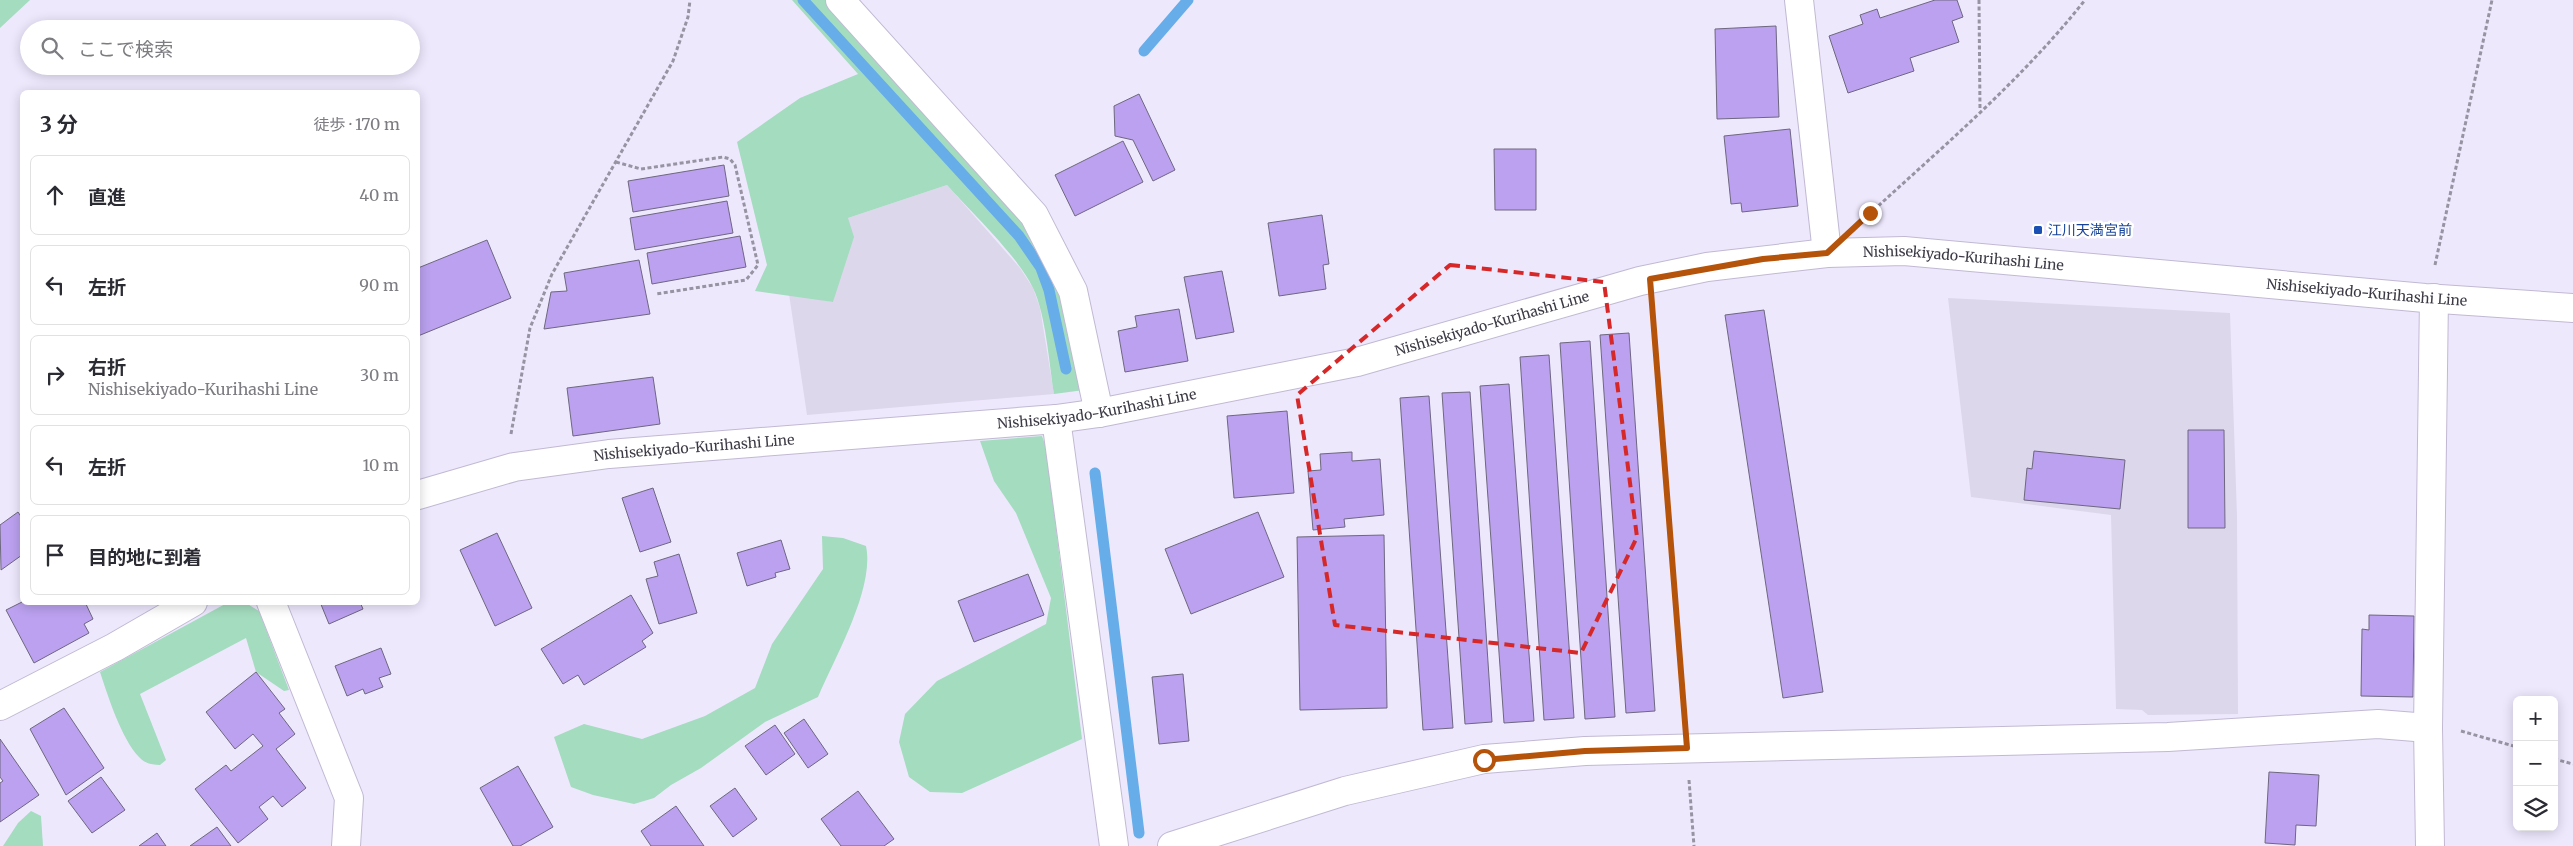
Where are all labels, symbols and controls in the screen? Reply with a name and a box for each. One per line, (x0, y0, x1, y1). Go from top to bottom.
search box (20, 20, 420, 75)
icon: search (38, 34, 66, 62)
text: ここで検索 (78, 37, 173, 61)
text: 3 分 (40, 111, 78, 138)
text: 徒歩 · 170 m (314, 114, 400, 134)
icon: ahead (41, 181, 69, 209)
text: 直進 (88, 185, 126, 209)
text: 40 m (359, 185, 399, 205)
route end (1859, 202, 1882, 225)
place label: 江川天満宮前 (2048, 221, 2132, 239)
marker: 江川天満宮前 (2032, 224, 2044, 236)
street label: Nishisekiyado-Kurihashi Line (1863, 242, 2065, 274)
icon: left (41, 271, 69, 299)
text: 左折 (88, 275, 126, 299)
text: 90 m (359, 275, 399, 295)
street label: Nishisekiyado-Kurihashi Line (2266, 275, 2468, 310)
street label: Nishisekiyado-Kurihashi Line (1393, 287, 1591, 360)
text: 右折 (88, 355, 126, 379)
icon: right (41, 361, 69, 389)
text: 30 m (360, 365, 399, 385)
text: Nishisekiyado-Kurihashi Line (88, 379, 318, 399)
street label: Nishisekiyado-Kurihashi Line (996, 385, 1198, 433)
street label: Nishisekiyado-Kurihashi Line (592, 431, 795, 465)
icon: left (41, 451, 69, 479)
text: 左折 (88, 455, 126, 479)
text: 10 m (362, 455, 399, 475)
icon: arrive (41, 541, 69, 569)
text: 目的地に到着 (88, 545, 202, 569)
map controls (2513, 696, 2558, 831)
button: + (2513, 696, 2558, 741)
button: − (2513, 741, 2558, 786)
route start (1473, 749, 1496, 772)
button: layers (2513, 786, 2558, 831)

